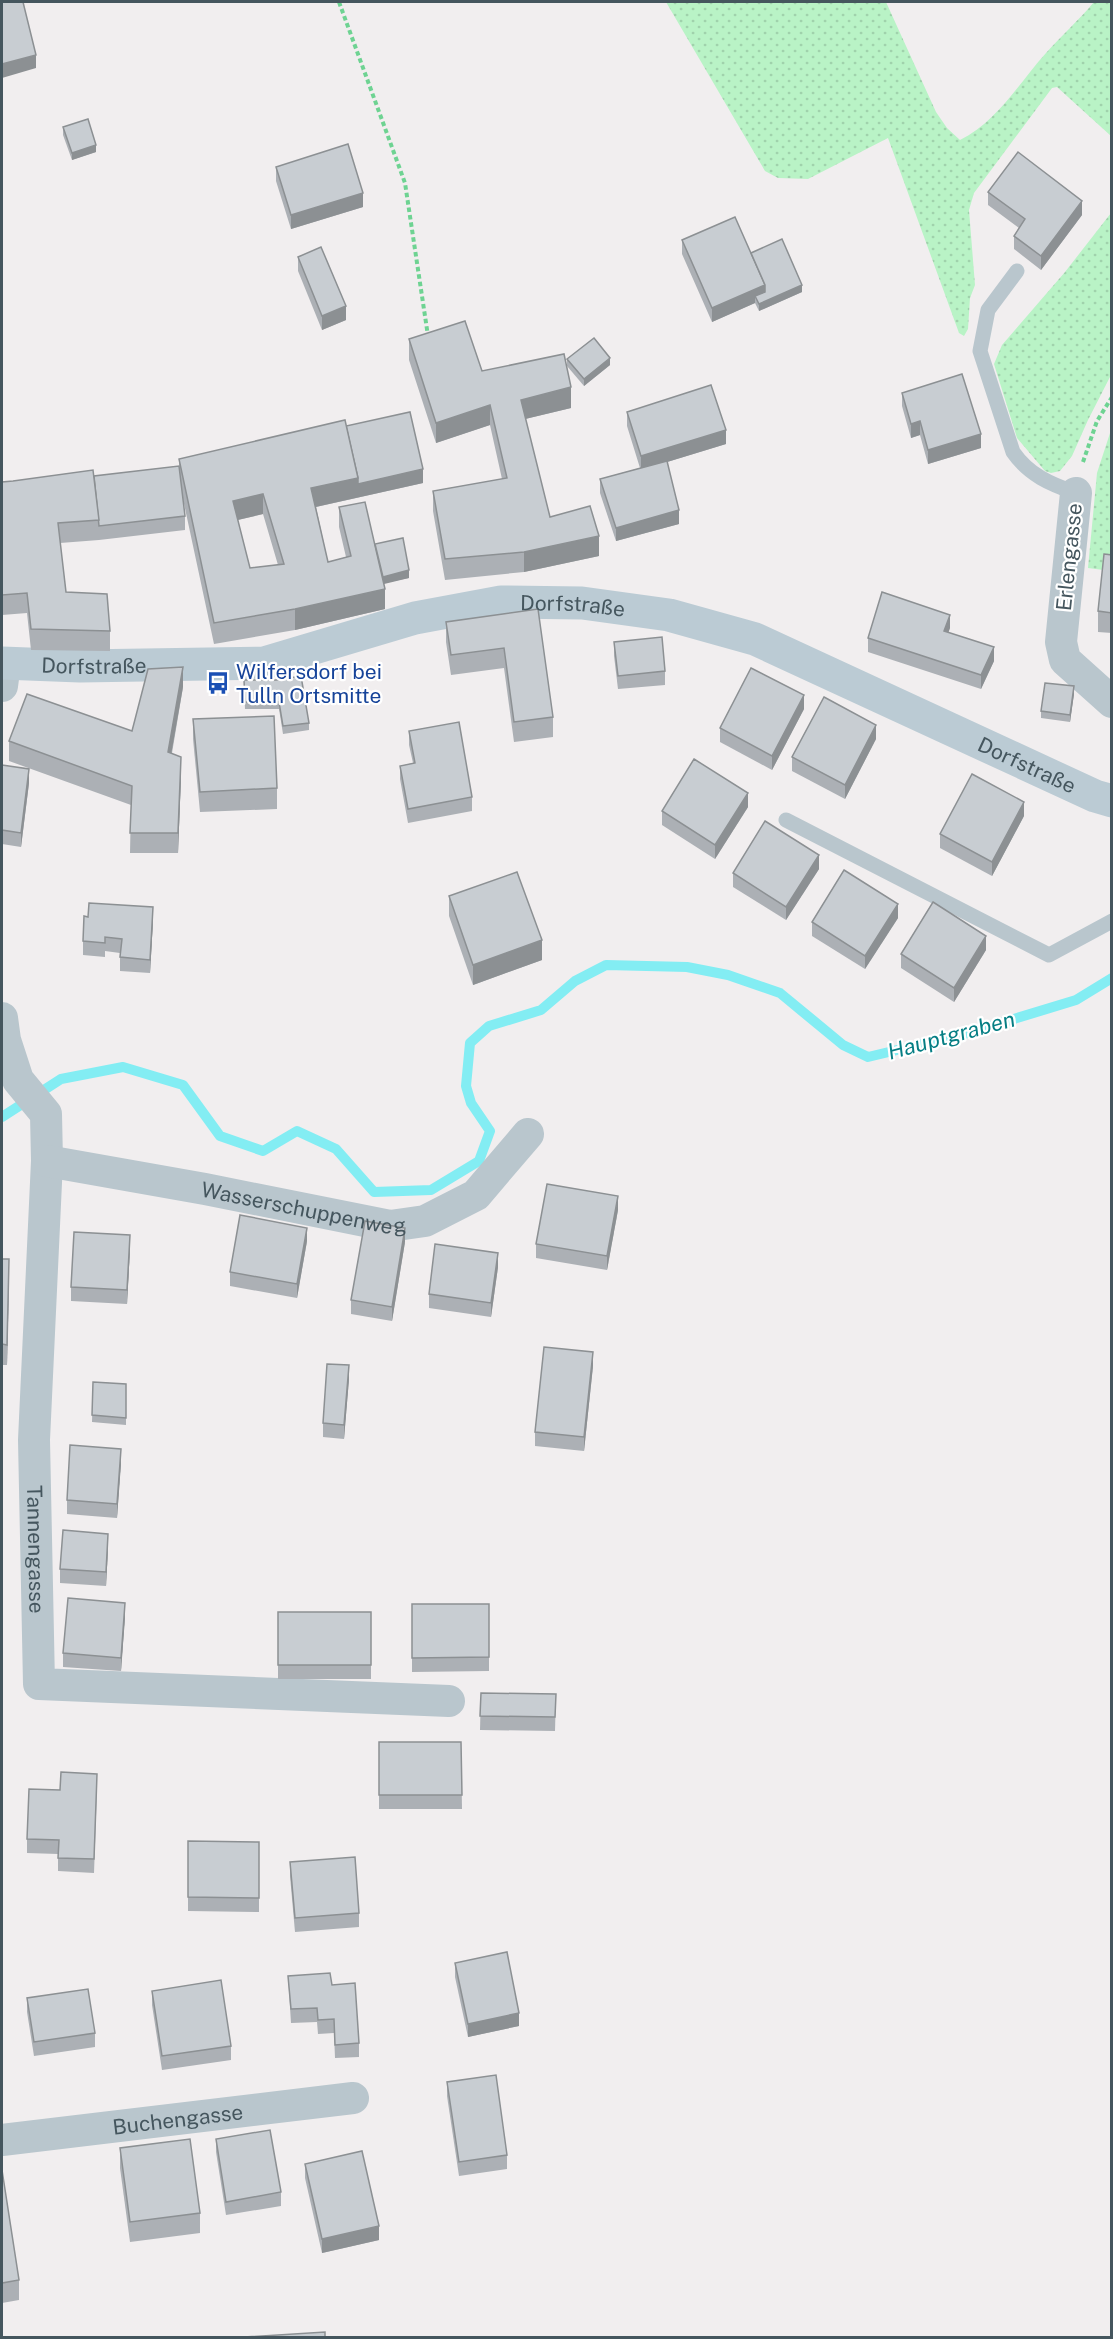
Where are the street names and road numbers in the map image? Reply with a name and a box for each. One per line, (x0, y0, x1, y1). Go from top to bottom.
street label: Erlengasse (1051, 502, 1087, 612)
street label: Dorfstraße (520, 590, 627, 621)
street label: Dorfstraße (41, 652, 147, 679)
street label: Dorfstraße (974, 731, 1080, 798)
street label: Wasserschuppenweg (199, 1176, 408, 1239)
street label: Tannengasse (22, 1485, 50, 1614)
street label: Buchengasse (111, 2099, 244, 2139)

